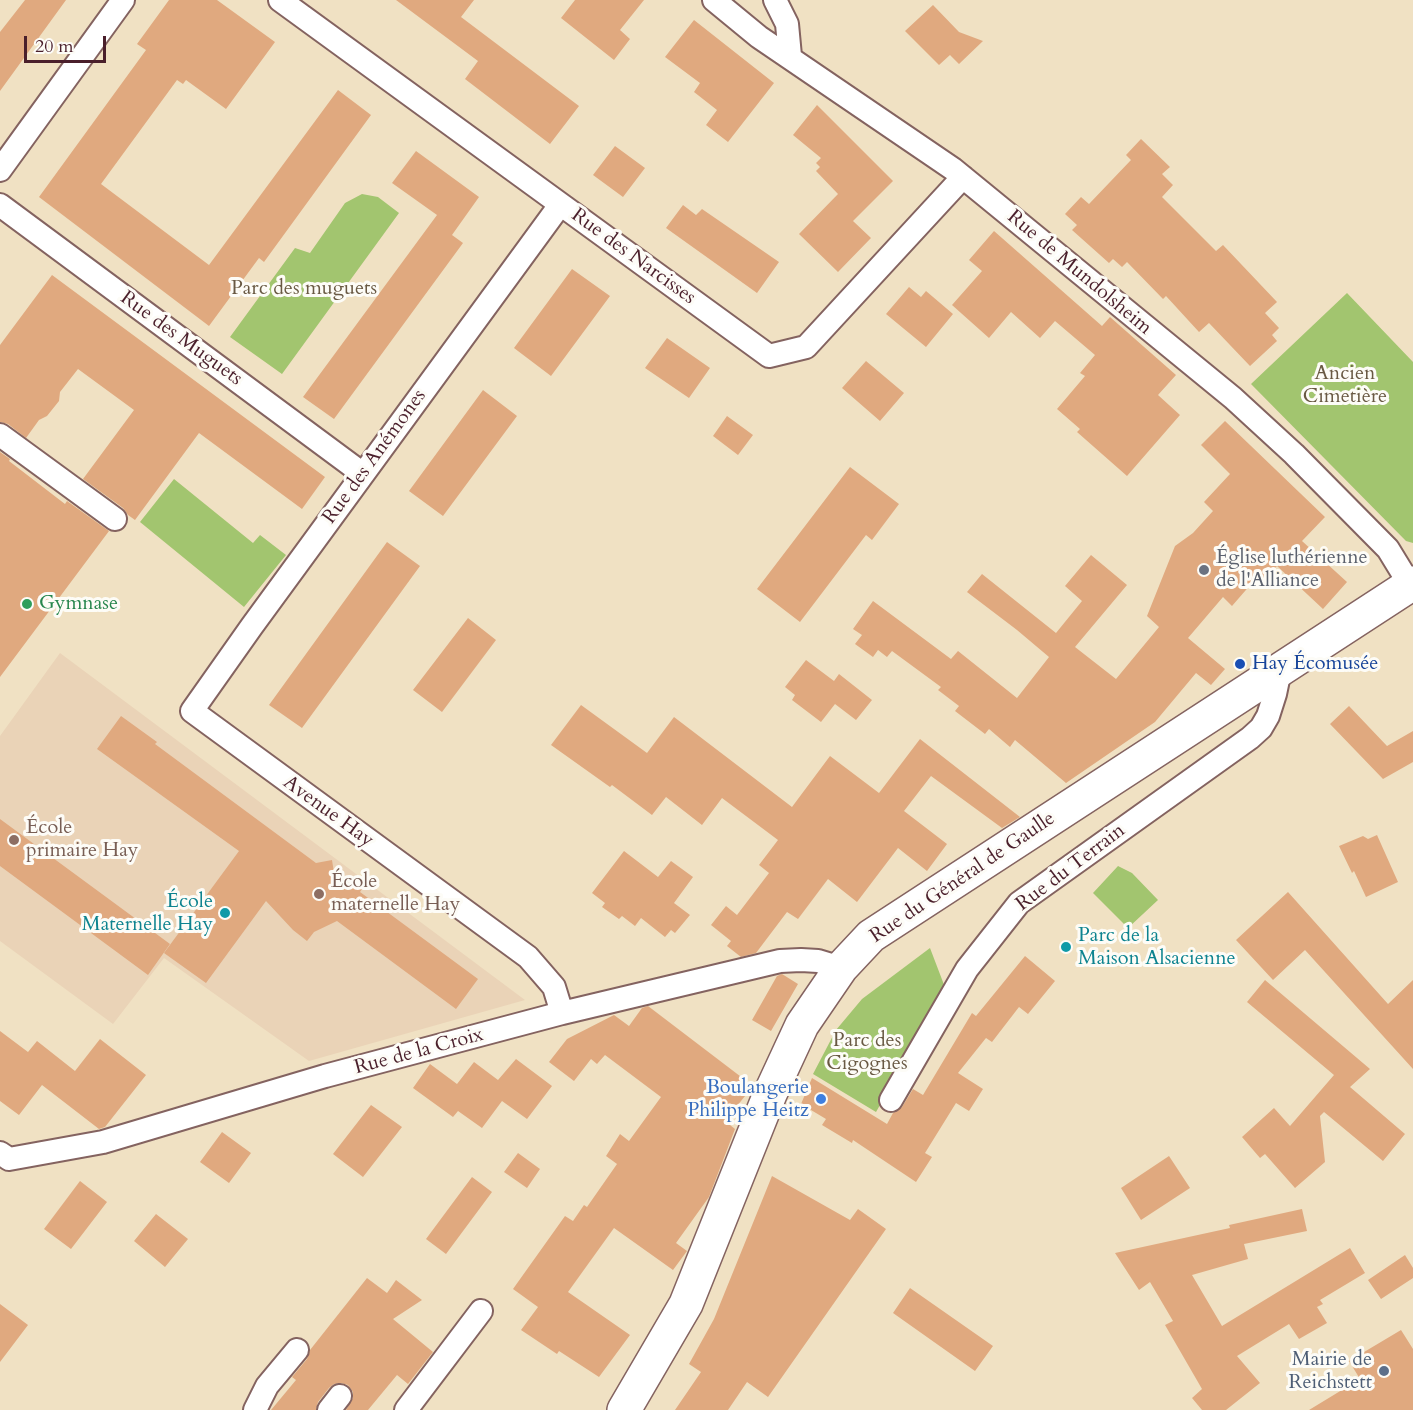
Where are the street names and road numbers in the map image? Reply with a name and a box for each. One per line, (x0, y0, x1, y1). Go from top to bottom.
street label: Rue des Narcisses (566, 204, 700, 310)
street label: Rue de Mundolsheim (1002, 206, 1156, 340)
street label: Rue des Muguets (115, 287, 247, 391)
street label: Rue des Anémones (318, 385, 432, 529)
street label: Avenue Hay (278, 771, 378, 853)
street label: Rue du Général de Gaulle (866, 807, 1060, 949)
street label: Rue du Terrain (1012, 819, 1130, 917)
street label: Rue de la Croix (352, 1023, 486, 1081)

